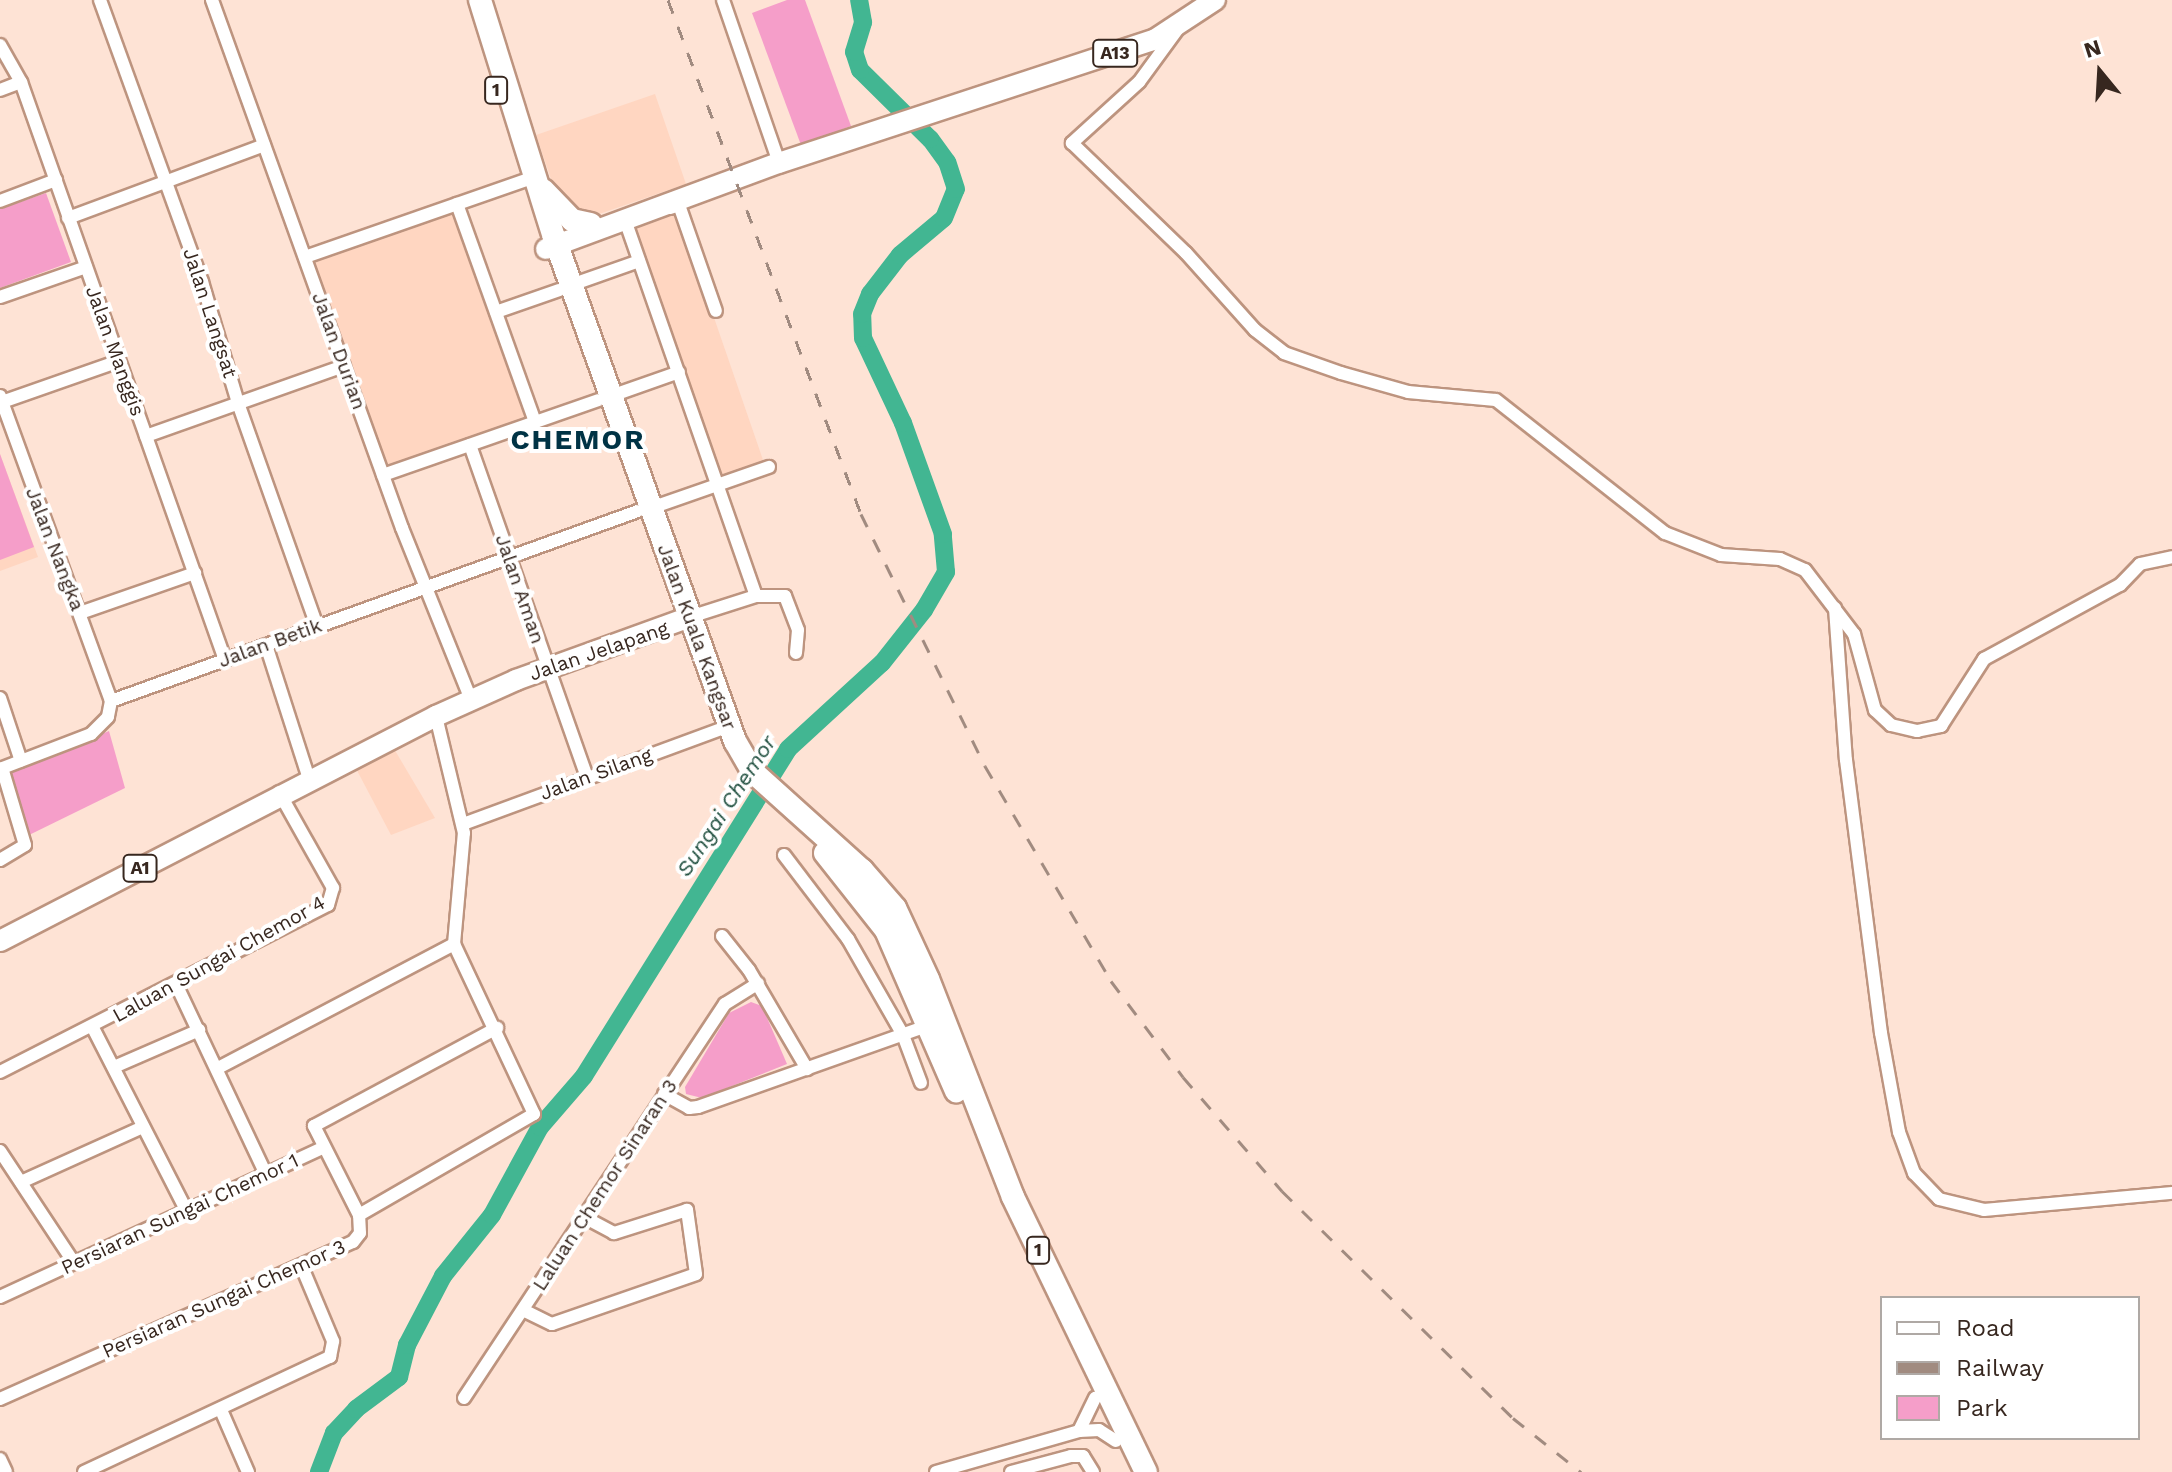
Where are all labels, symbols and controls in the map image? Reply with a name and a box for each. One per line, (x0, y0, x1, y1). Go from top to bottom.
north arrow (2060, 32, 2140, 112)
text: N (2081, 34, 2104, 63)
road number: A13 (1091, 39, 1139, 67)
road number: 1 (484, 76, 508, 104)
street label: Jalan Langsat (178, 245, 242, 381)
street label: Jalan Manggis (80, 283, 150, 419)
street label: Jalan Durian (307, 289, 371, 413)
district label: CHEMOR (511, 423, 645, 457)
street label: Jalan Nangka (20, 484, 90, 614)
street label: Jalan Aman (490, 531, 550, 647)
street label: Jalan Kuala Kangsar (652, 540, 742, 734)
street label: Jalan Betik (215, 613, 325, 673)
street label: Jalan Jelapang (526, 616, 672, 686)
water label: Sungai Chemor (671, 730, 781, 882)
street label: Jalan Silang (537, 743, 655, 805)
road number: A1 (122, 854, 158, 882)
street label: Laluan Sungai Chemor 4 (108, 890, 330, 1028)
street label: Laluan Chemor Sinaran 3 (527, 1075, 683, 1295)
street label: Persiaran Sungai Chemor 1 (57, 1148, 303, 1280)
street label: Persiaran Sungai Chemor 3 (99, 1234, 349, 1364)
road number: 1 (1026, 1236, 1050, 1264)
legend (1880, 1296, 2140, 1440)
text: Road (1956, 1314, 2015, 1342)
text: Railway (1956, 1354, 2044, 1382)
text: Park (1956, 1394, 2008, 1422)

